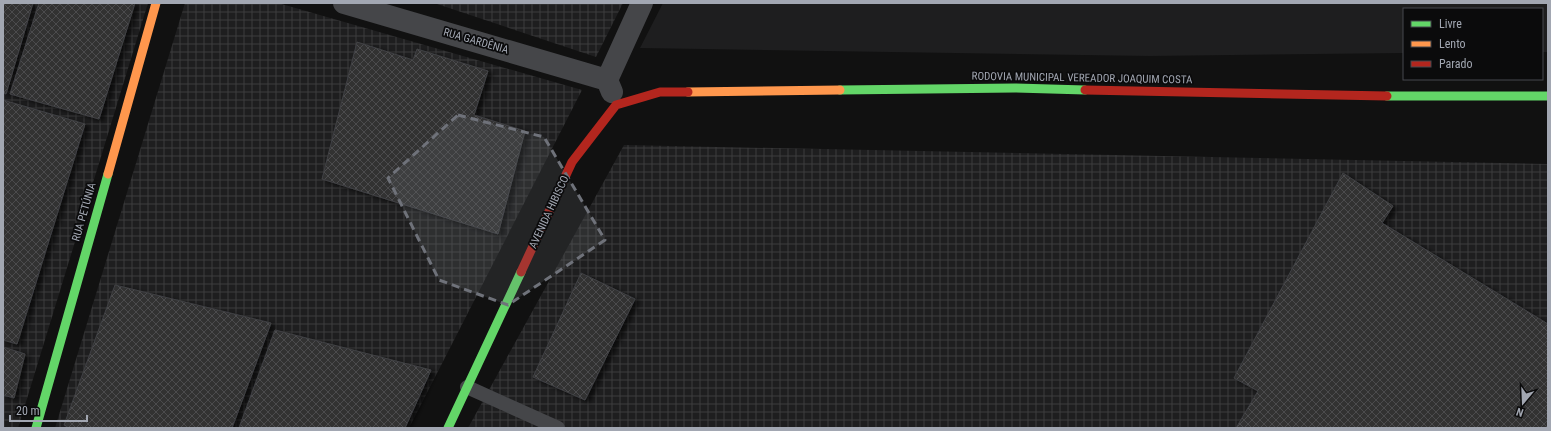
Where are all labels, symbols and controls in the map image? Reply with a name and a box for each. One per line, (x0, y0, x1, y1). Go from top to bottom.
legend (1403, 8, 1543, 80)
text: Livre (1439, 17, 1462, 31)
street label: RUA GARDÊNIA (442, 25, 511, 57)
text: Lento (1439, 37, 1466, 51)
text: Parado (1439, 57, 1472, 71)
street label: RODOVIA MUNICIPAL VEREADOR JOAQUIM COSTA (971, 70, 1193, 86)
street label: AVENIDA HIBISCO (526, 173, 572, 251)
street label: RUA PETÚNIA (69, 181, 99, 243)
north arrow (1503, 383, 1543, 423)
scale bar (10, 397, 87, 423)
text: 20 m (16, 404, 40, 418)
text: N (1514, 405, 1525, 419)

